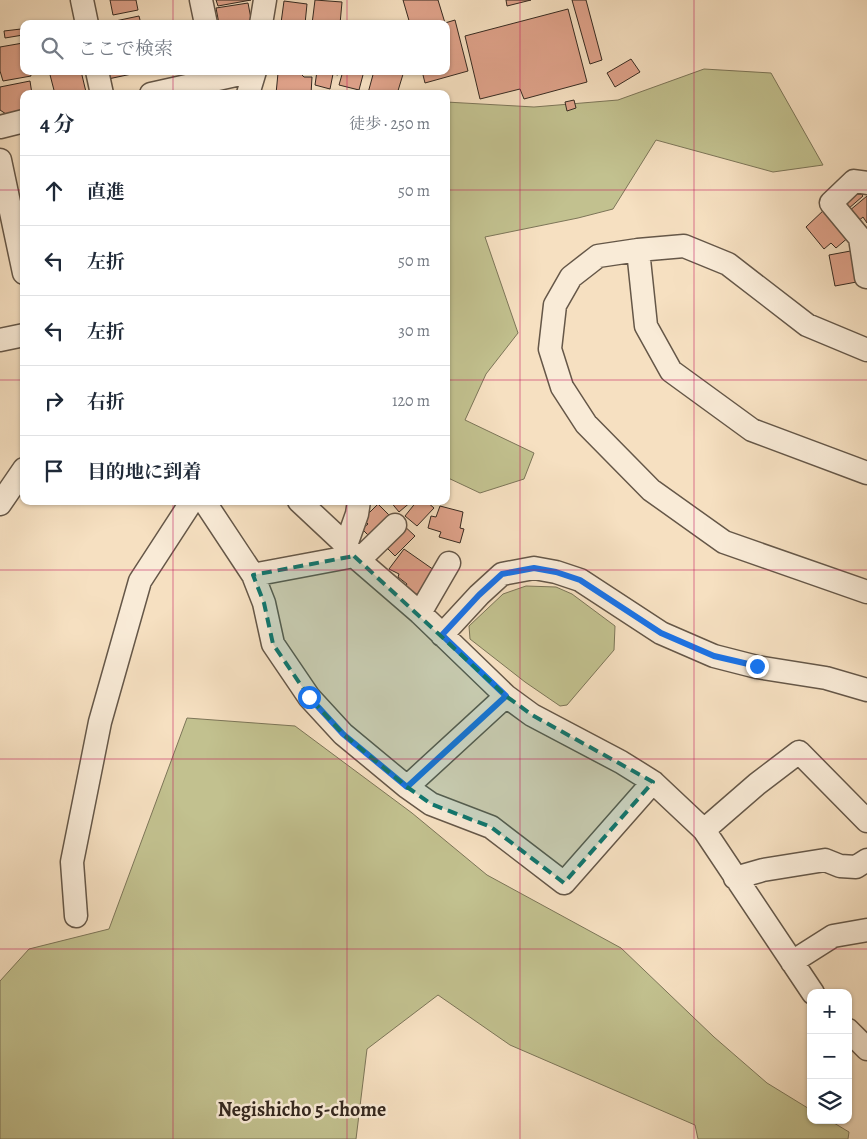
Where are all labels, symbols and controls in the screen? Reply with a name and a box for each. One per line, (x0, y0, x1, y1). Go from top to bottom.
search box (20, 20, 450, 75)
icon: search (38, 34, 66, 62)
text: ここで検索 (78, 36, 173, 62)
text: 4 分 (40, 110, 75, 138)
text: 徒歩 · 250 m (349, 113, 430, 135)
icon: ahead (40, 177, 68, 205)
text: 直進 (87, 179, 125, 205)
text: 50 m (398, 180, 430, 202)
icon: left (40, 247, 68, 275)
text: 左折 (87, 249, 125, 275)
text: 50 m (398, 250, 430, 272)
icon: left (40, 317, 68, 345)
text: 左折 (87, 319, 125, 345)
text: 30 m (398, 320, 430, 342)
icon: right (40, 387, 68, 415)
text: 右折 (87, 389, 125, 415)
text: 120 m (392, 390, 430, 412)
icon: arrive (40, 457, 68, 485)
text: 目的地に到着 (87, 459, 201, 485)
route end (746, 655, 769, 678)
route start (298, 686, 321, 709)
map controls (807, 989, 852, 1124)
button: + (807, 989, 852, 1034)
button: − (807, 1034, 852, 1079)
button: layers (807, 1079, 852, 1124)
district label: Negishicho 5-chome (218, 1096, 386, 1123)

